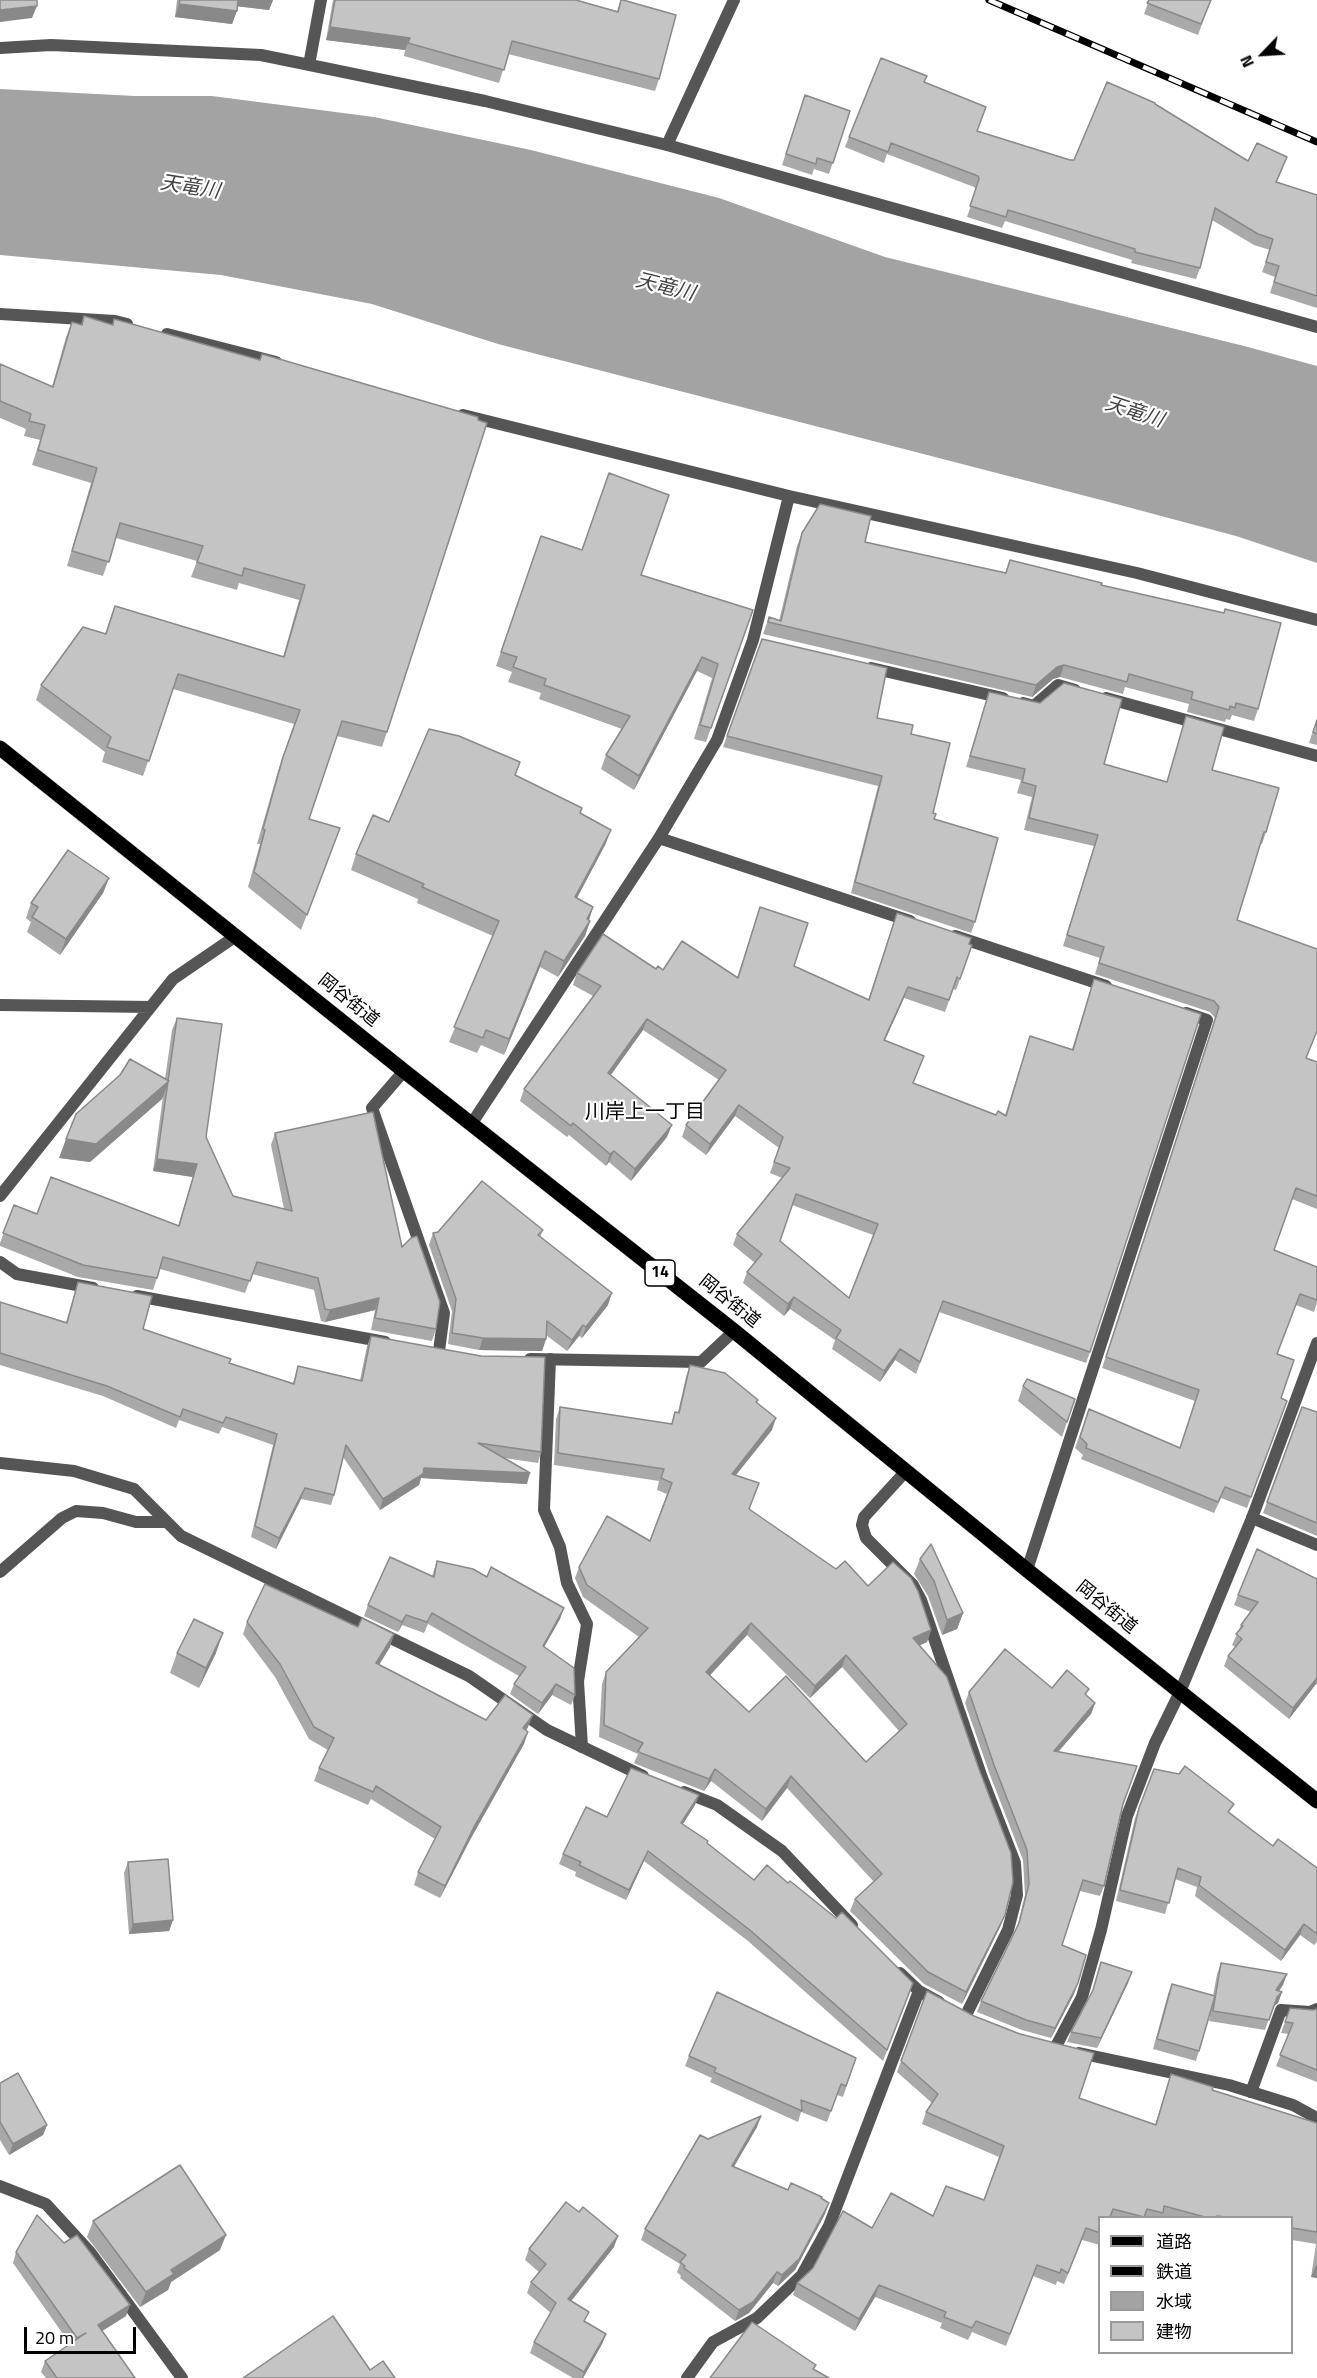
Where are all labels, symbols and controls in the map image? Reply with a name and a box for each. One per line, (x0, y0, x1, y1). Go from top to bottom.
north arrow (1233, 24, 1293, 84)
text: N (1233, 52, 1260, 72)
water label: 天竜川 (158, 171, 222, 205)
water label: 天竜川 (633, 269, 697, 307)
water label: 天竜川 (1102, 392, 1166, 434)
street label: 岡谷街道 (313, 970, 383, 1032)
district label: 川岸上一丁目 (585, 1101, 705, 1125)
road number: 14 (645, 1260, 675, 1286)
street label: 岡谷街道 (694, 1271, 764, 1333)
street label: 岡谷街道 (1071, 1577, 1141, 1639)
legend (1098, 2216, 1293, 2354)
text: 道路 (1156, 2228, 1192, 2255)
text: 鉄道 (1156, 2258, 1192, 2285)
text: 水域 (1156, 2288, 1192, 2315)
scale bar (27, 2315, 140, 2353)
text: 建物 (1156, 2318, 1192, 2345)
text: 20 m (35, 2324, 74, 2351)

